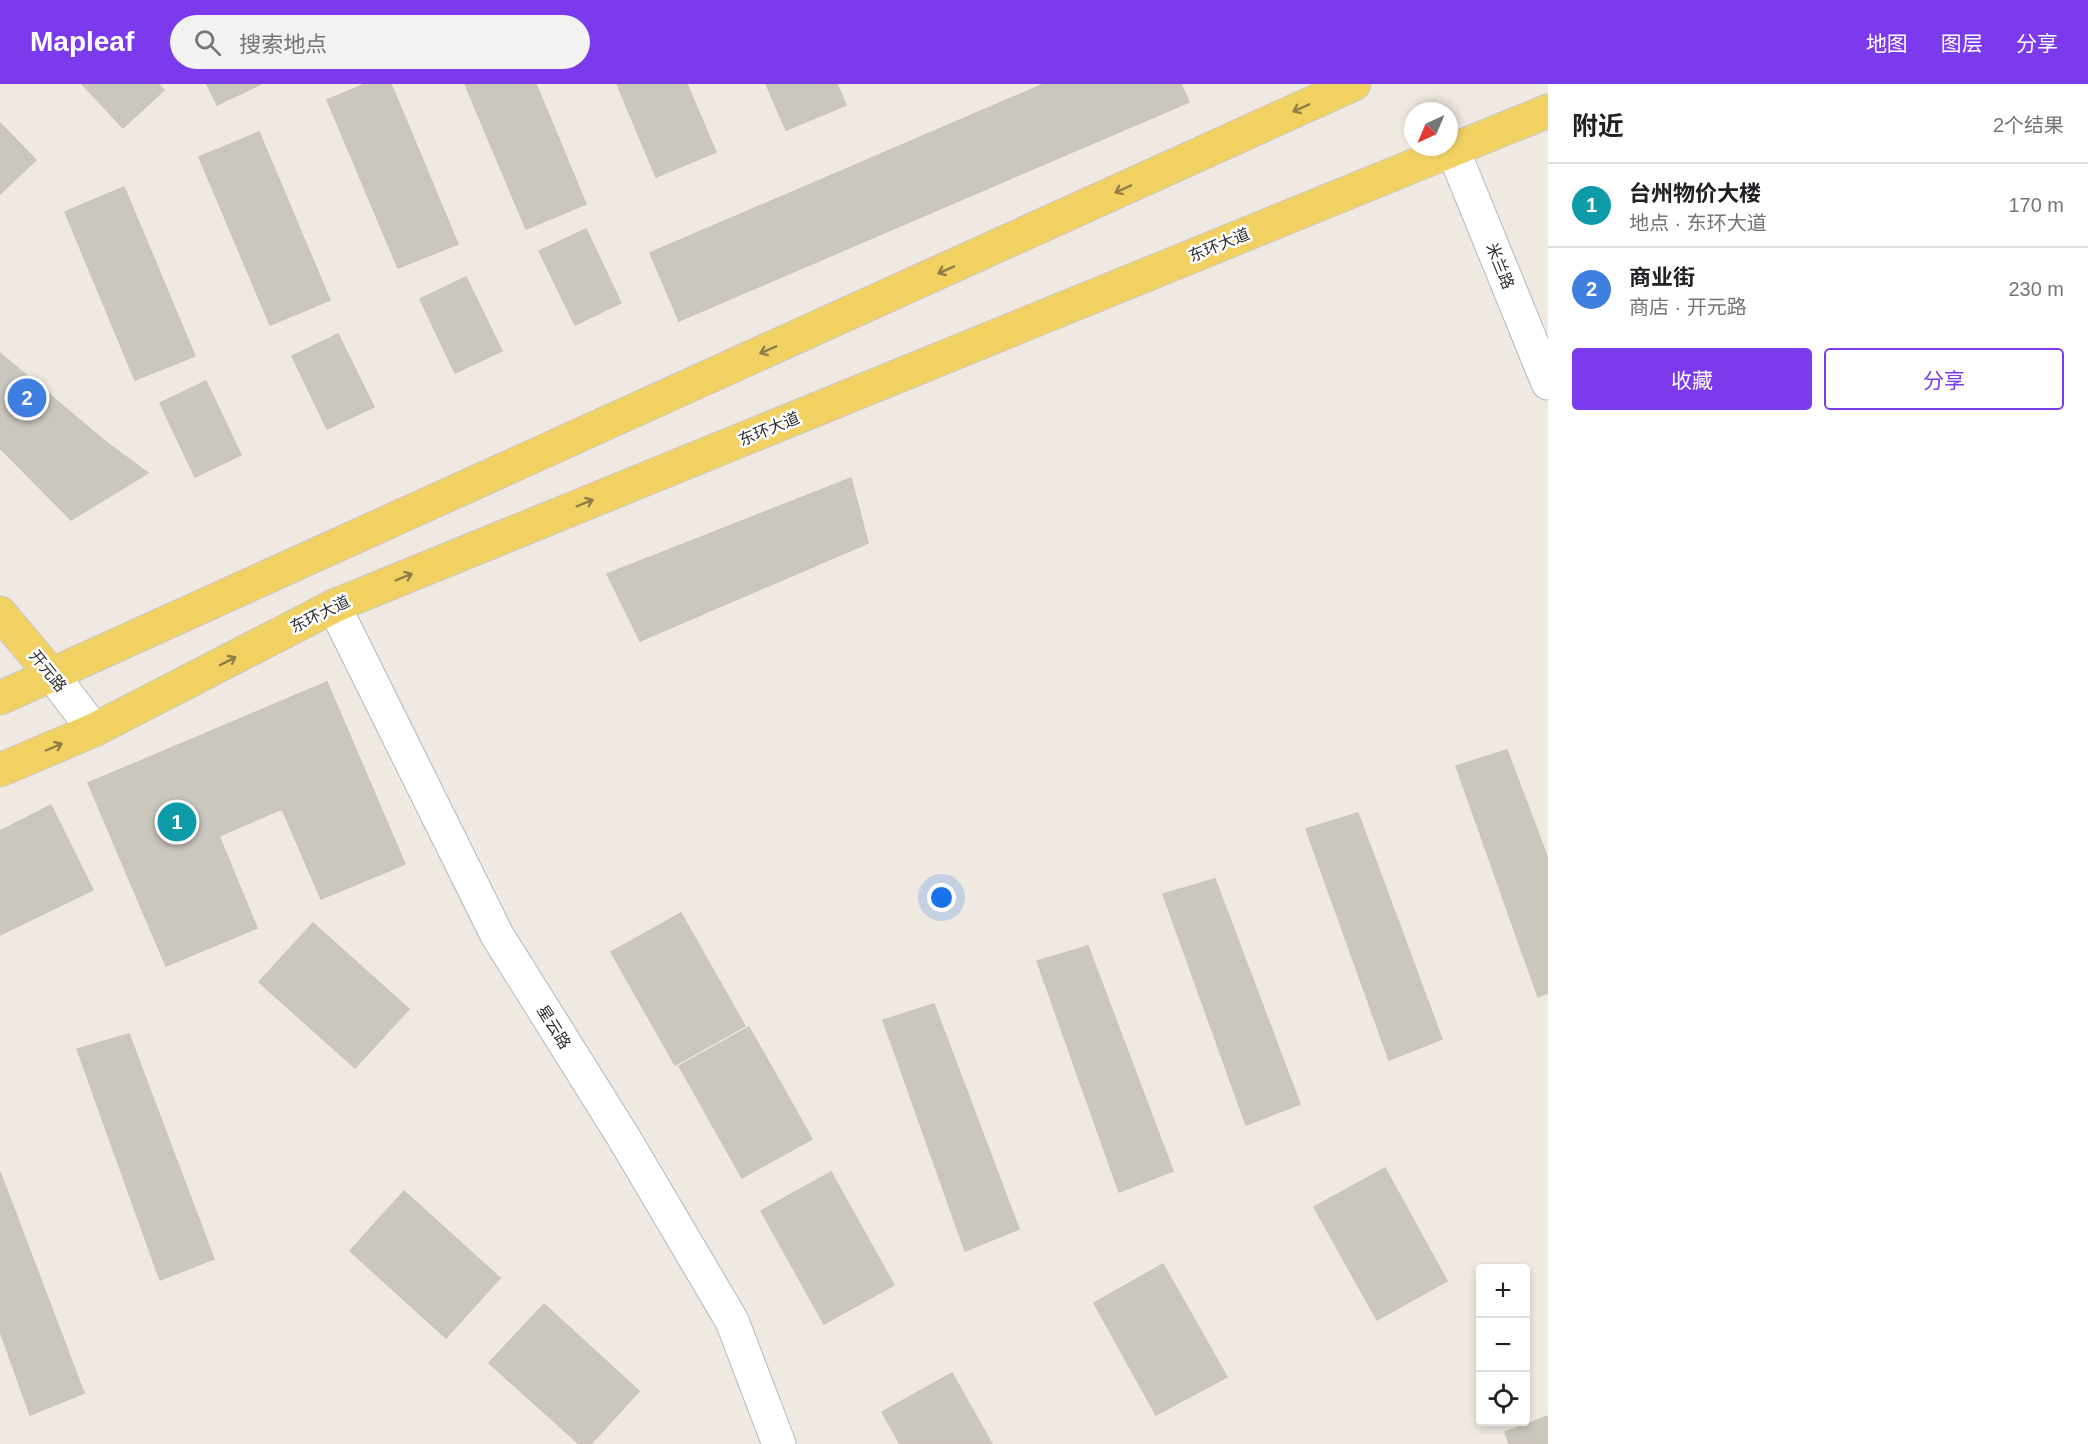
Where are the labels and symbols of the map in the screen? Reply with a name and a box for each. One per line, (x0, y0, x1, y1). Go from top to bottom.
north arrow (1404, 102, 1458, 156)
one-way arrow (1292, 103, 1310, 115)
one-way arrow (1114, 184, 1133, 195)
street label: 东环大道 (1186, 225, 1252, 265)
street label: 米兰路 (1483, 241, 1517, 291)
one-way arrow (937, 264, 955, 276)
one-way arrow (760, 345, 778, 357)
pin: 2 (8, 376, 46, 420)
street label: 东环大道 (736, 409, 802, 449)
one-way arrow (575, 497, 594, 508)
one-way arrow (395, 571, 413, 582)
street label: 东环大道 (288, 592, 352, 636)
street label: 开元路 (26, 647, 70, 695)
one-way arrow (219, 654, 237, 666)
one-way arrow (44, 741, 63, 752)
pin: 1 (158, 800, 196, 844)
your location (927, 883, 956, 912)
street label: 星云路 (534, 1002, 574, 1052)

